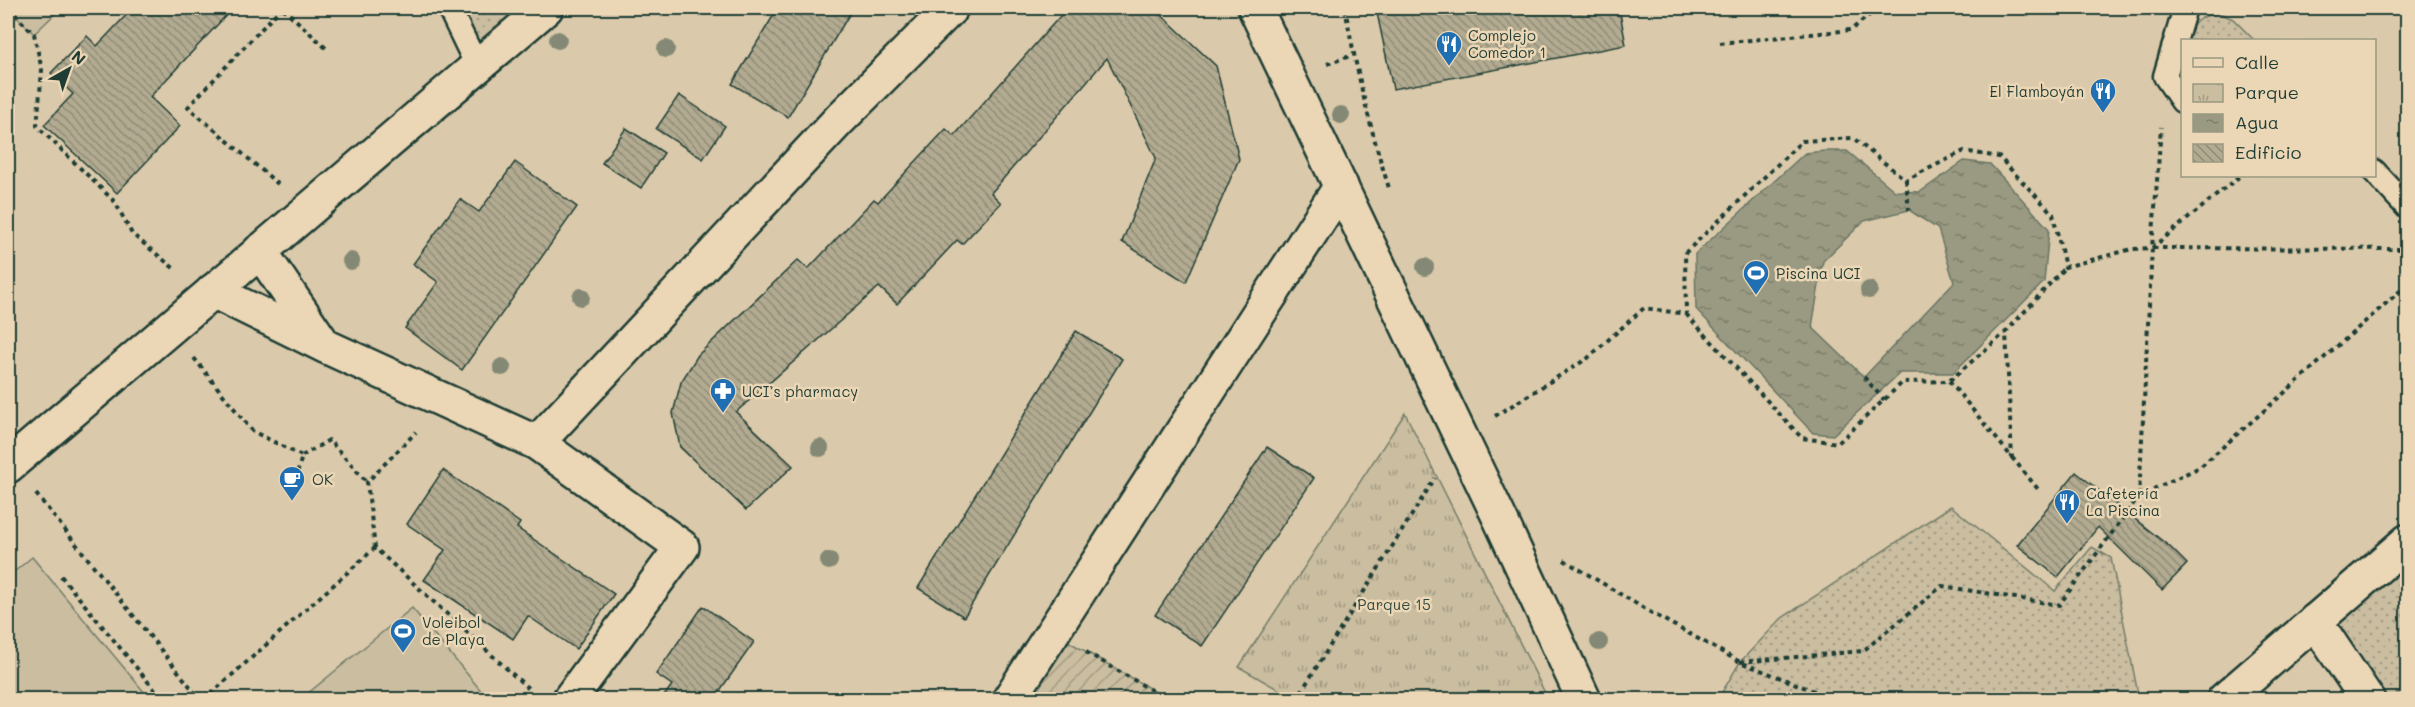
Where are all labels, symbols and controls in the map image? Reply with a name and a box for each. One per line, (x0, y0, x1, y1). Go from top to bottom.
place label: Complejo Comedor 1 (1468, 25, 1546, 62)
restaurant icon: Complejo Comedor 1 (1434, 29, 1464, 67)
north arrow (39, 39, 99, 99)
legend (2181, 39, 2376, 177)
text: N (68, 45, 90, 69)
text: Calle (2235, 50, 2279, 74)
restaurant icon: El Flamboyán (2088, 76, 2118, 114)
text: Parque (2235, 80, 2299, 104)
place label: El Flamboyán (1989, 81, 2084, 101)
text: Agua (2235, 110, 2279, 134)
text: Edificio (2235, 140, 2302, 164)
sports icon: Piscina UCI (1741, 258, 1771, 296)
place label: Piscina UCI (1776, 263, 1861, 283)
pharmacy icon: UCI’s pharmacy (708, 376, 738, 414)
place label: UCI’s pharmacy (742, 381, 858, 401)
cafe icon: OK (277, 464, 307, 502)
place label: OK (312, 469, 333, 489)
place label: Cafetería La Piscina (2086, 483, 2160, 520)
restaurant icon: Cafetería La Piscina (2052, 487, 2082, 525)
park label: Parque 15 (1357, 594, 1431, 614)
place label: Voleibol de Playa (422, 612, 485, 649)
sports icon: Voleibol de Playa (388, 616, 418, 654)

